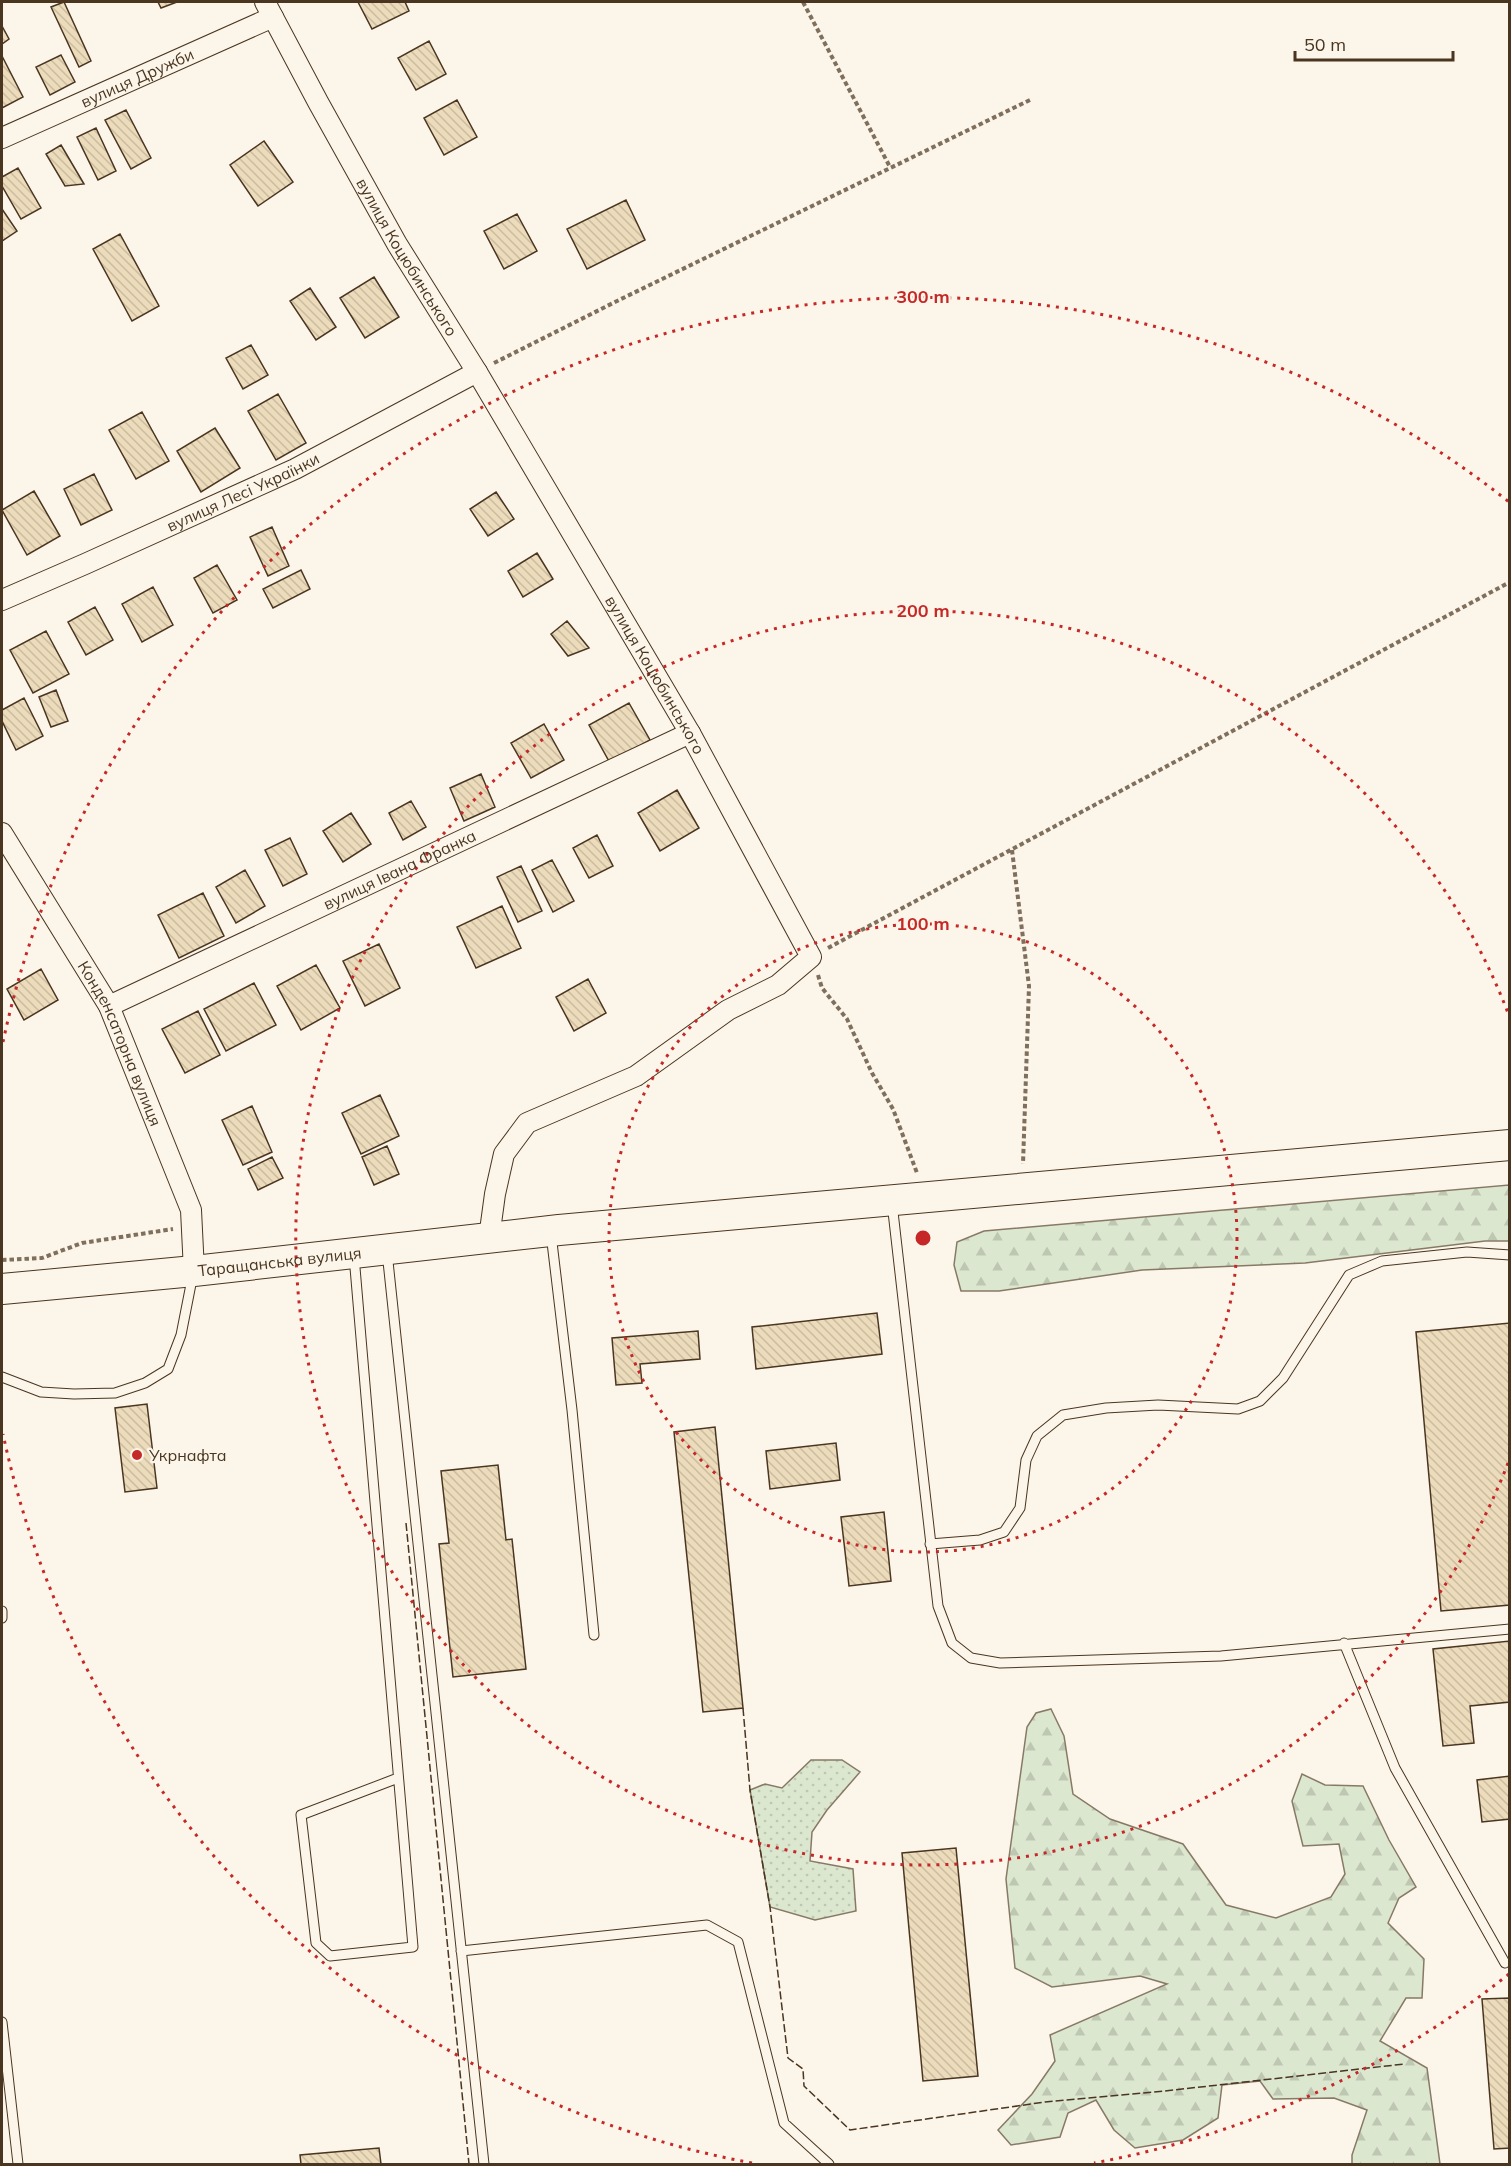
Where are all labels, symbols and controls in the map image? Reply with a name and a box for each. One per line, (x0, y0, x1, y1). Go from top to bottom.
scale bar (1295, 24, 1452, 62)
text: 50 m (1304, 33, 1346, 56)
street label: вулиця Дружби (77, 44, 197, 112)
street label: вулиця Коцюбинського (352, 175, 462, 340)
text: 300 m (896, 285, 950, 308)
street label: вулиця Лесі Українки (163, 448, 323, 536)
street label: вулиця Коцюбинського (601, 592, 709, 758)
text: 200 m (896, 599, 950, 622)
street label: вулиця Івана Франка (320, 825, 479, 914)
text: 100 m (896, 912, 950, 935)
street label: Конденсаторна вулиця (73, 957, 166, 1129)
centre of rings (913, 1228, 933, 1248)
street label: Таращанська вулиця (197, 1242, 363, 1281)
place label: Укрнафта (148, 1445, 227, 1465)
marker: Укрнафта (130, 1448, 144, 1462)

